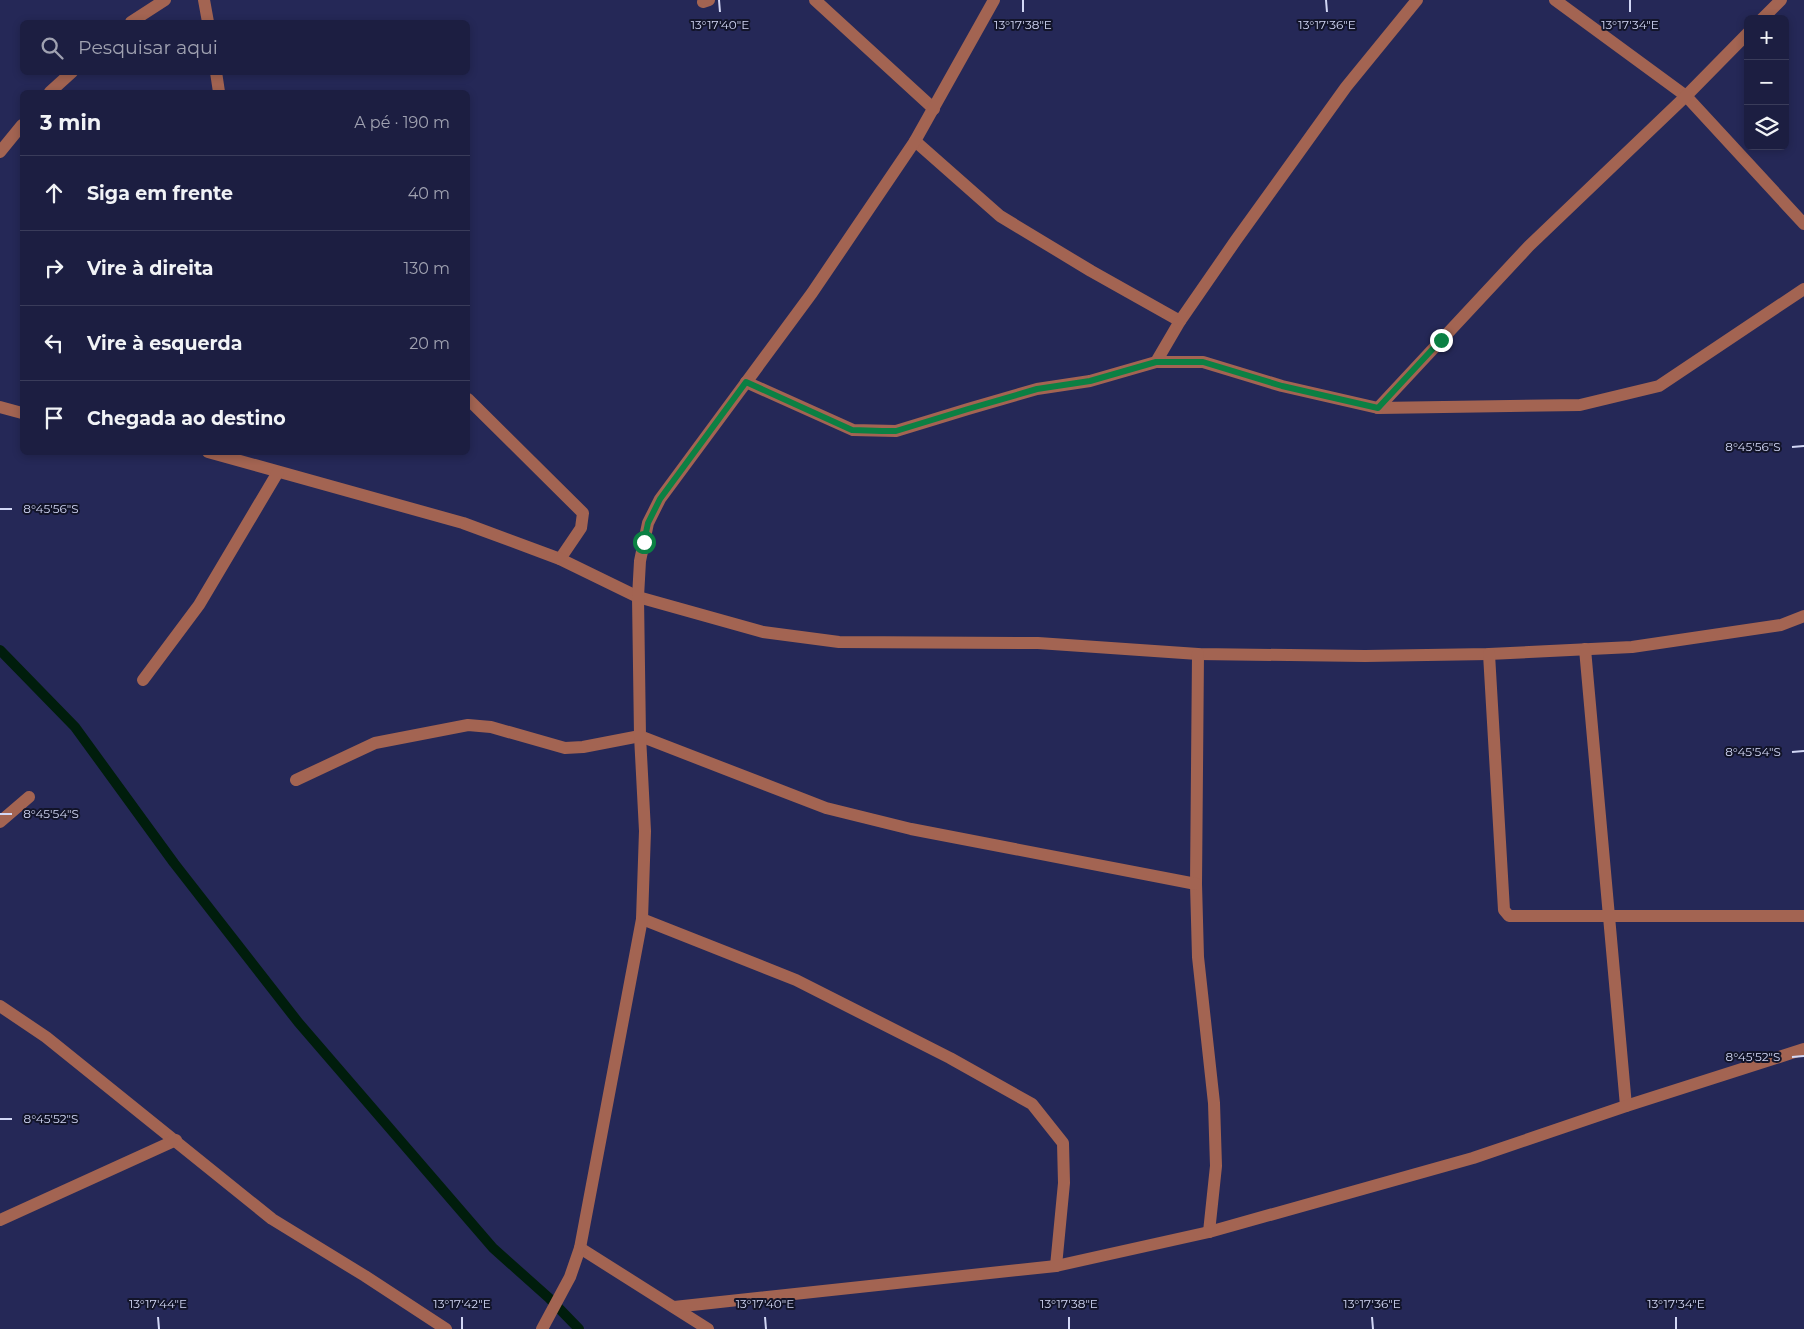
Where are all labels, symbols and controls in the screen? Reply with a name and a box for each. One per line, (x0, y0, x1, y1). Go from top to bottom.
map controls (1744, 15, 1789, 150)
button: + (1744, 15, 1789, 60)
text: 13°17'40"E (691, 17, 749, 32)
text: 13°17'38"E (994, 17, 1052, 32)
text: 13°17'36"E (1298, 17, 1356, 32)
text: 13°17'34"E (1601, 17, 1659, 32)
search box (20, 20, 470, 75)
icon: search (38, 34, 66, 62)
text: Pesquisar aqui (78, 36, 218, 59)
button: − (1744, 60, 1789, 105)
button: layers (1744, 105, 1789, 150)
text: 3 min (40, 110, 101, 135)
text: A pé · 190 m (354, 113, 450, 132)
icon: ahead (40, 179, 68, 207)
text: Siga em frente (87, 182, 233, 205)
text: 40 m (408, 184, 450, 203)
icon: right (40, 254, 68, 282)
text: Vire à direita (87, 257, 214, 280)
text: 130 m (403, 259, 450, 278)
icon: left (40, 329, 68, 357)
route end (1430, 329, 1453, 352)
text: Vire à esquerda (87, 332, 242, 355)
text: 20 m (409, 334, 450, 353)
icon: arrive (40, 404, 68, 432)
text: Chegada ao destino (87, 407, 286, 430)
text: 8°45'56"S (1725, 439, 1781, 454)
text: 8°45'56"S (23, 501, 79, 516)
route start (633, 531, 656, 554)
text: 8°45'54"S (1725, 744, 1781, 759)
text: 8°45'54"S (23, 806, 79, 821)
text: 8°45'52"S (1726, 1049, 1780, 1064)
text: 8°45'52"S (24, 1111, 78, 1126)
text: 13°17'44"E (129, 1296, 187, 1311)
text: 13°17'42"E (433, 1296, 491, 1311)
text: 13°17'40"E (736, 1296, 794, 1311)
text: 13°17'38"E (1040, 1296, 1098, 1311)
text: 13°17'36"E (1343, 1296, 1401, 1311)
text: 13°17'34"E (1647, 1296, 1705, 1311)

